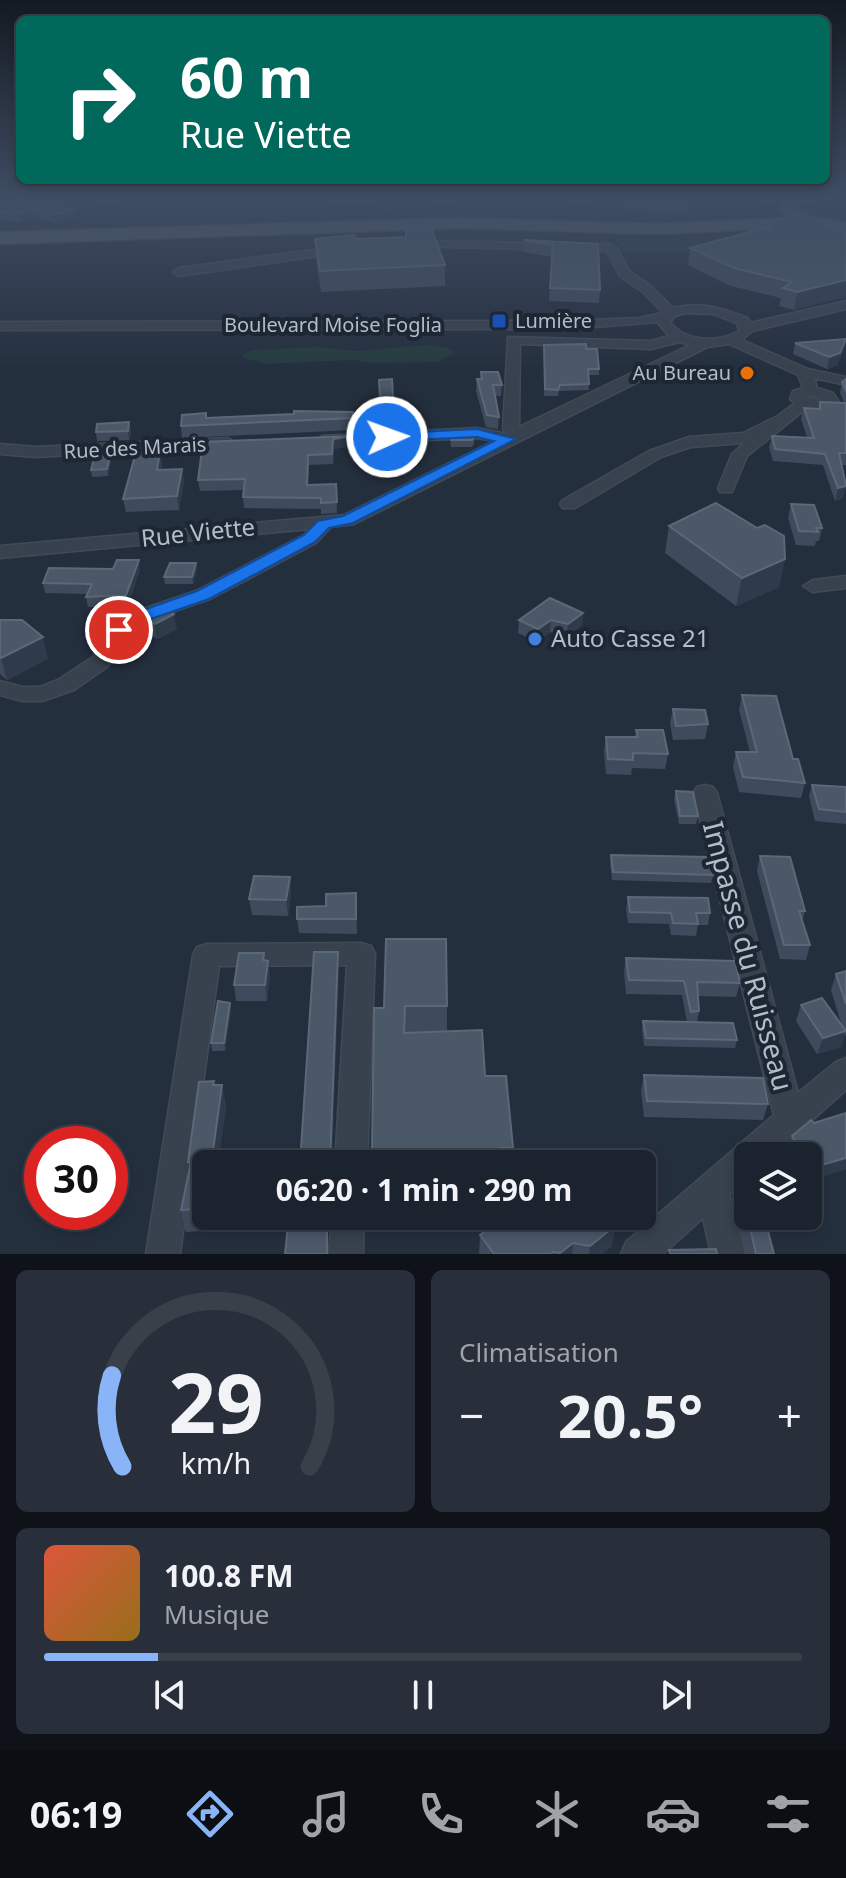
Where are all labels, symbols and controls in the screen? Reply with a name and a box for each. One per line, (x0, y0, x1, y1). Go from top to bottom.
text: 60 m (180, 38, 313, 114)
icon: right (48, 48, 152, 152)
text: Rue Viette (180, 110, 352, 159)
place label: Lumière (515, 307, 592, 334)
street label: Boulevard Moise Foglia (224, 311, 442, 338)
marker: Lumière (490, 312, 508, 330)
place label: Au Bureau (633, 359, 731, 386)
marker: Au Bureau (738, 364, 756, 382)
position arrow (345, 395, 429, 479)
street label: Rue des Marais (63, 430, 207, 465)
street label: Rue Viette (139, 509, 257, 554)
pin (85, 596, 153, 664)
icon: arrive (97, 608, 141, 652)
place label: Auto Casse 21 (551, 621, 709, 654)
marker: Auto Casse 21 (526, 630, 544, 648)
street label: Impasse du Ruisseau (695, 817, 803, 1095)
speed limit sign: 30 (24, 1126, 128, 1230)
map controls (734, 1142, 822, 1230)
button: layers (734, 1142, 822, 1230)
text: 06:20 · 1 min · 290 m (276, 1169, 572, 1210)
text: Climatisation (459, 1334, 619, 1370)
text: 29 (168, 1344, 263, 1457)
text: 20.5° (558, 1374, 703, 1456)
text: − (459, 1385, 484, 1445)
text: + (777, 1385, 802, 1445)
text: km/h (180, 1443, 251, 1482)
text: 100.8 FM (164, 1555, 294, 1596)
text: Musique (164, 1596, 270, 1632)
icon: previous (148, 1673, 192, 1717)
icon: pause (401, 1673, 445, 1717)
icon: next (654, 1673, 698, 1717)
icon: directions (182, 1786, 238, 1842)
icon: music (298, 1786, 354, 1842)
icon: phone (413, 1786, 469, 1842)
icon: climate (529, 1786, 585, 1842)
icon: car (645, 1786, 701, 1842)
icon: filters (760, 1786, 816, 1842)
text: 06:19 (30, 1790, 122, 1839)

